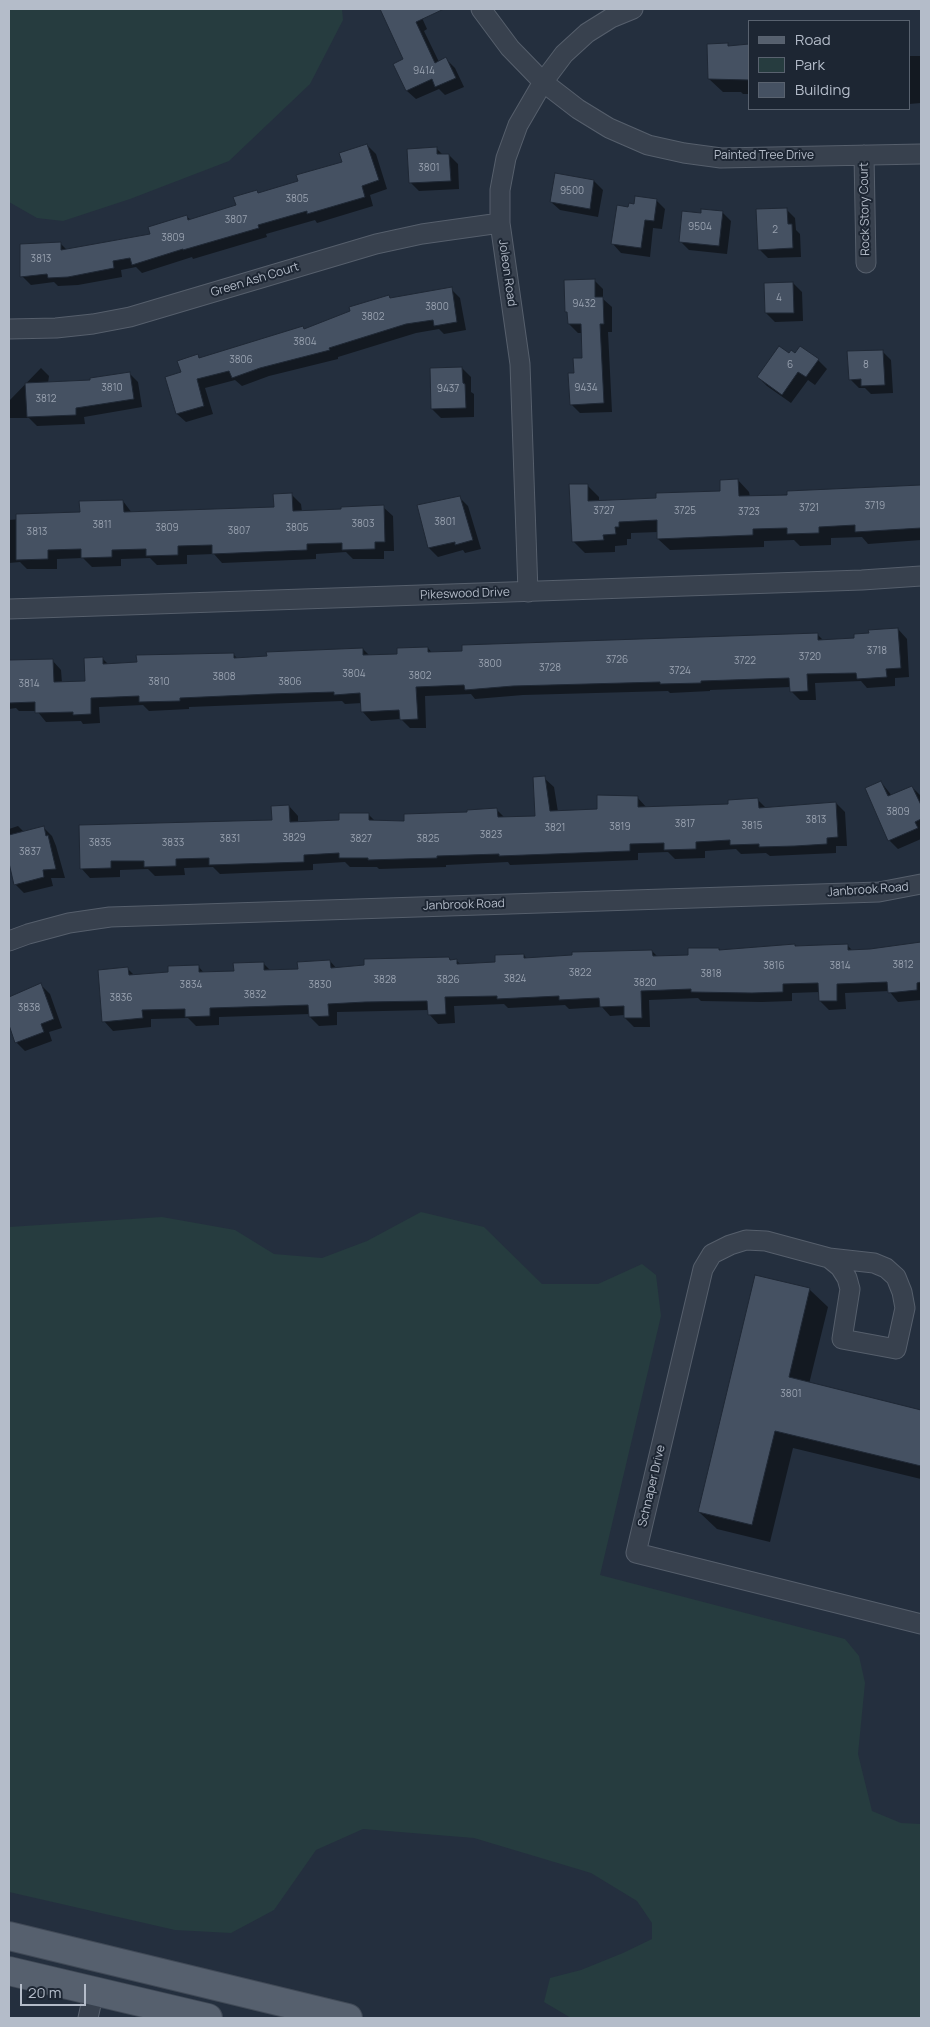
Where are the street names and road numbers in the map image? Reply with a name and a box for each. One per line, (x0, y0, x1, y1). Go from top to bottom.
street label: Painted Tree Drive (714, 149, 814, 163)
street label: Rock Story Court (857, 162, 873, 256)
street label: Joleon Road (495, 239, 519, 307)
street label: Green Ash Court (209, 260, 301, 300)
street label: Pikeswood Drive (420, 585, 510, 603)
street label: Janbrook Road (827, 880, 909, 900)
street label: Janbrook Road (423, 896, 505, 914)
street label: Schnaper Drive (636, 1444, 668, 1528)

